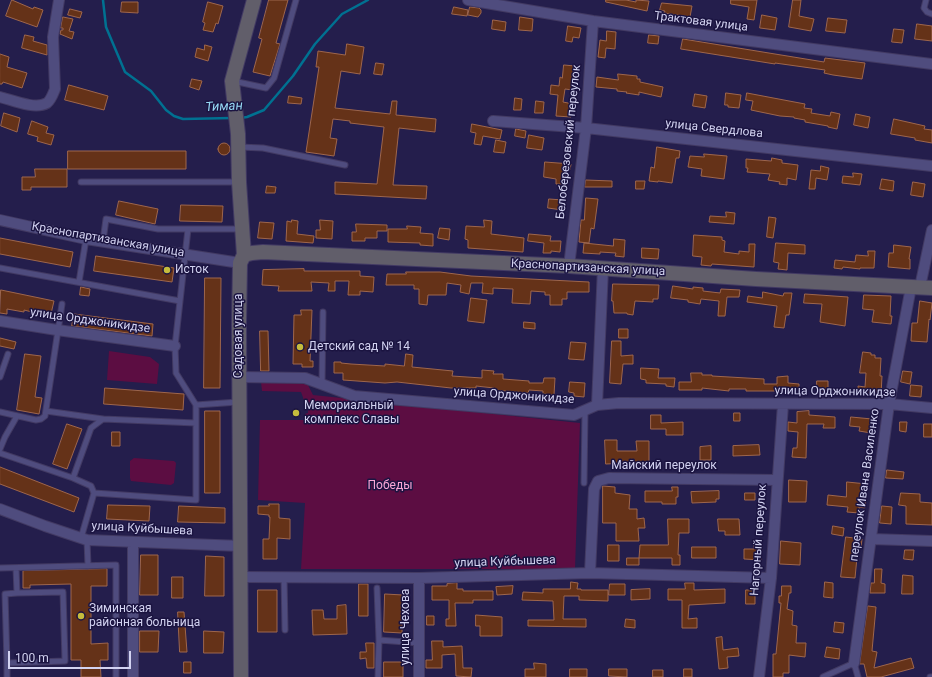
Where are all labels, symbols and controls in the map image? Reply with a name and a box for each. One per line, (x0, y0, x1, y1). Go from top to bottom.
street label: Трактовая улица (653, 9, 749, 35)
street label: Белоберезовский переулок (554, 64, 584, 220)
water label: Тиман (205, 98, 243, 116)
street label: улица Свердлова (665, 117, 763, 141)
street label: Краснопартизанская улица (31, 219, 185, 261)
street label: Краснопартизанская улица (510, 257, 666, 279)
place label: Исток (175, 263, 209, 277)
marker: Исток (162, 265, 172, 275)
street label: Садовая улица (232, 294, 246, 378)
street label: улица Орджоникидзе (29, 305, 151, 337)
place label: Детский сад № 14 (308, 340, 410, 354)
marker: Детский сад № 14 (295, 342, 305, 352)
street label: улица Орджоникидзе (774, 384, 896, 400)
street label: улица Орджоникидзе (453, 385, 575, 407)
place label: Мемориальный комплекс Славы (304, 399, 399, 427)
marker: Мемориальный комплекс Славы (291, 408, 301, 418)
street label: переулок Ивана Василенко (847, 408, 883, 562)
street label: Майский переулок (611, 459, 717, 473)
park label: Победы (368, 479, 412, 493)
street label: Нагорный переулок (748, 484, 770, 596)
street label: улица Куйбышева (91, 519, 193, 539)
street label: улица Куйбышева (454, 553, 556, 571)
street label: улица Чехова (399, 589, 413, 665)
place label: Зиминская районная больница (89, 602, 200, 630)
marker: Зиминская районная больница (76, 611, 86, 621)
scale bar (10, 643, 133, 669)
text: 100 m (15, 651, 49, 665)

